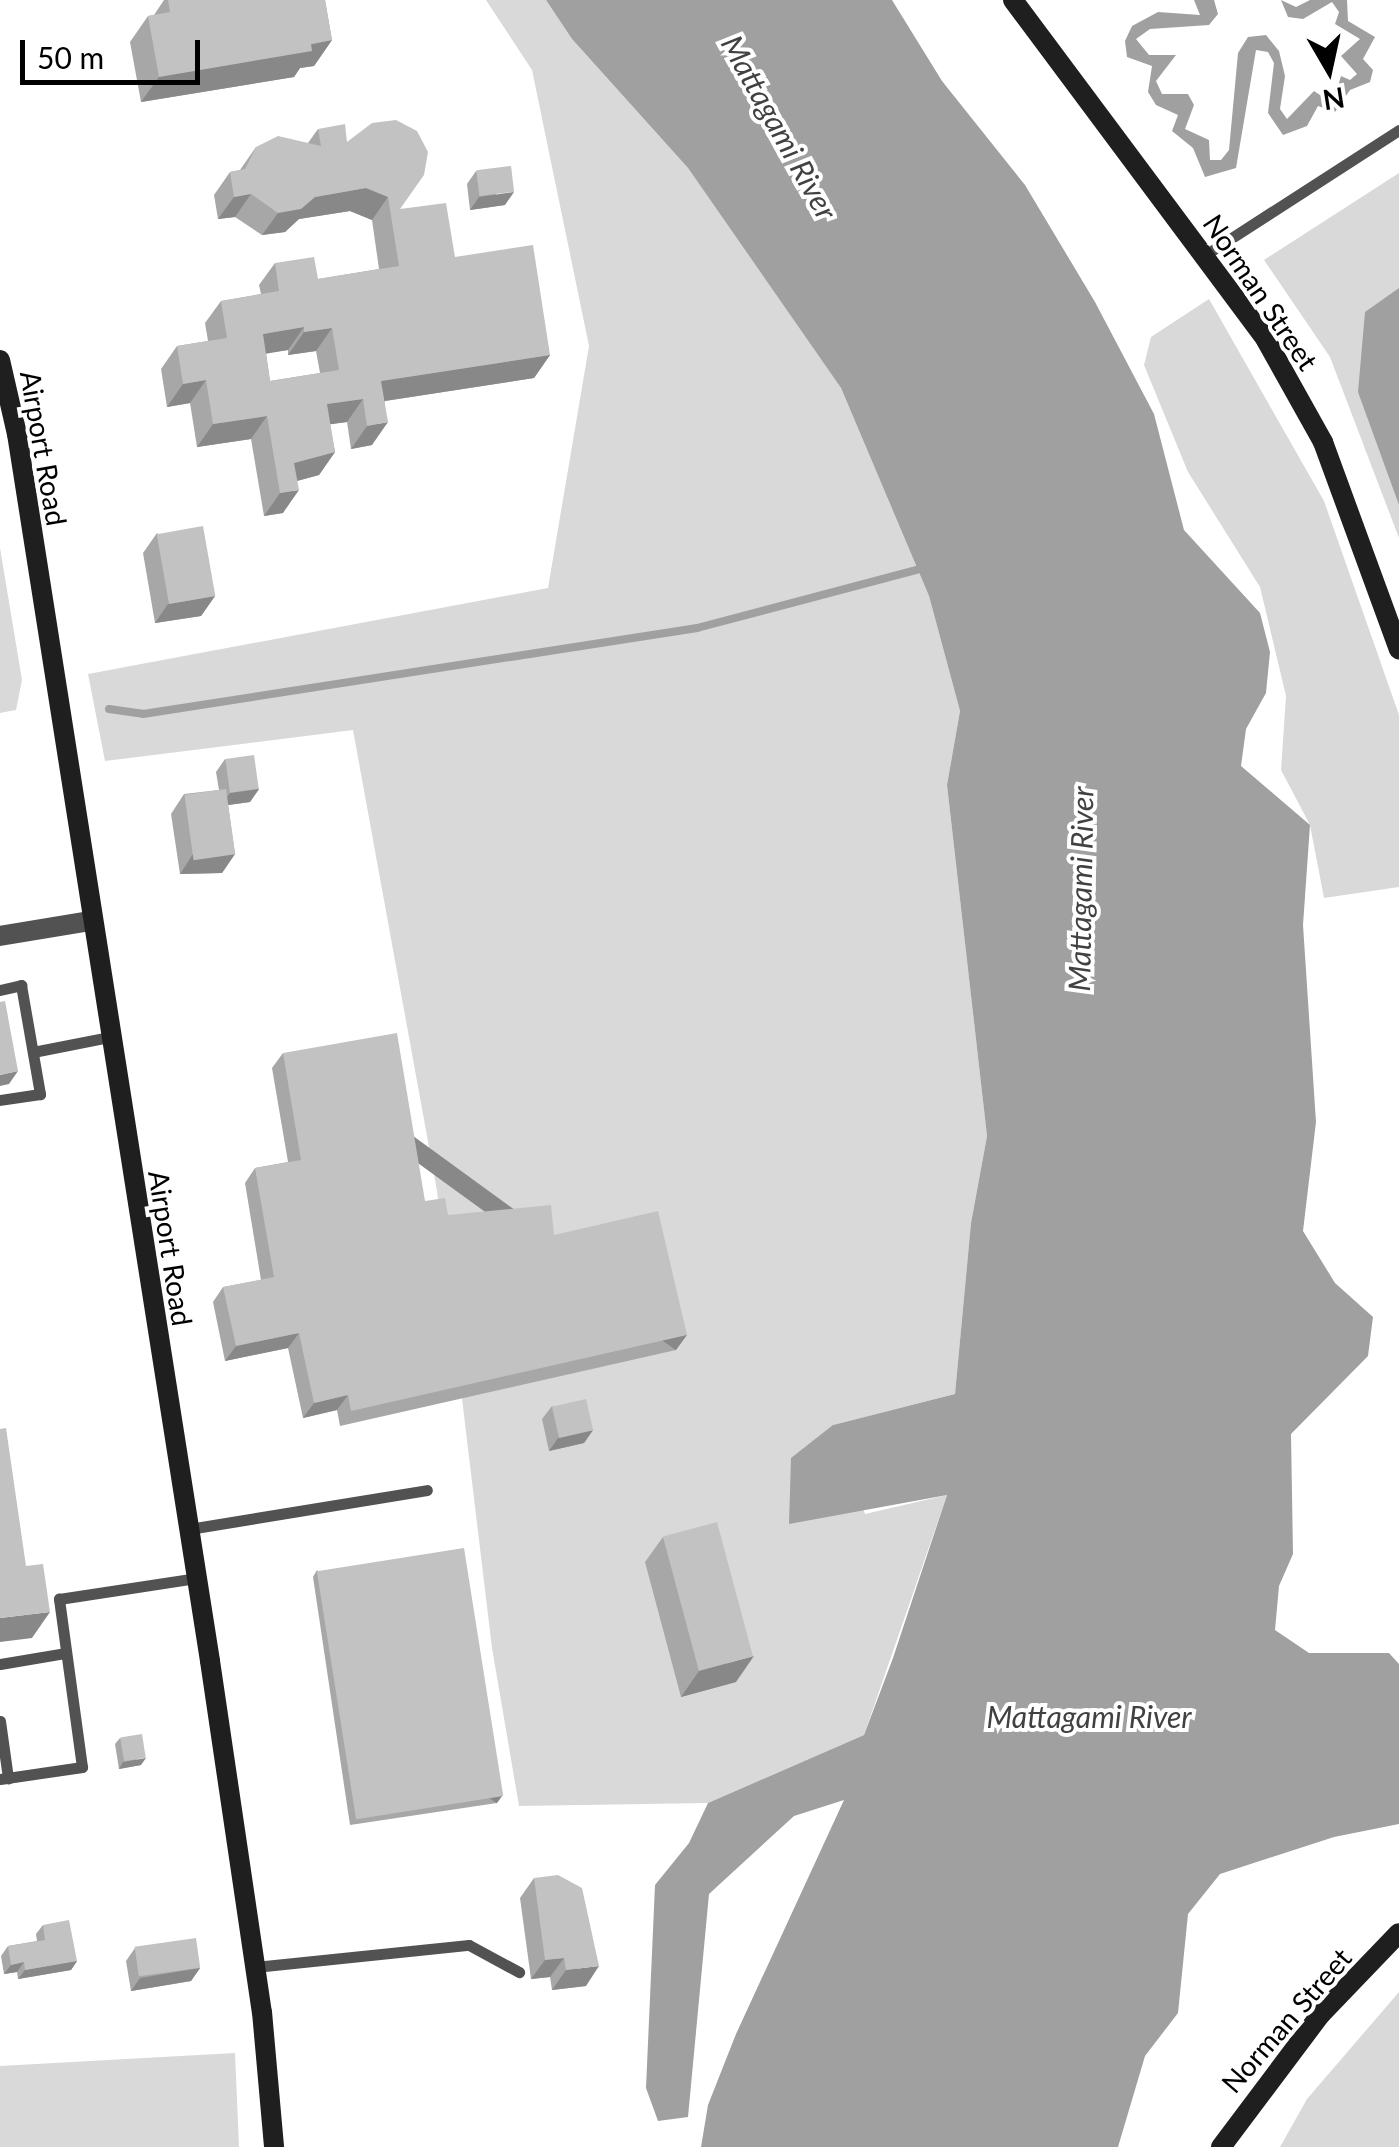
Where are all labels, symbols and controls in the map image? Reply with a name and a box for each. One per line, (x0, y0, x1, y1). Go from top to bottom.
scale bar (25, 20, 205, 82)
north arrow (1279, 20, 1379, 120)
water label: Mattagami River (715, 29, 845, 225)
text: 50 m (37, 39, 104, 75)
text: N (1320, 81, 1347, 118)
street label: Norman Street (1197, 208, 1325, 376)
street label: Airport Road (14, 368, 74, 528)
water label: Mattagami River (1060, 786, 1100, 992)
street label: Airport Road (142, 1168, 200, 1328)
water label: Mattagami River (986, 1698, 1192, 1734)
street label: Norman Street (1214, 1941, 1358, 2099)

